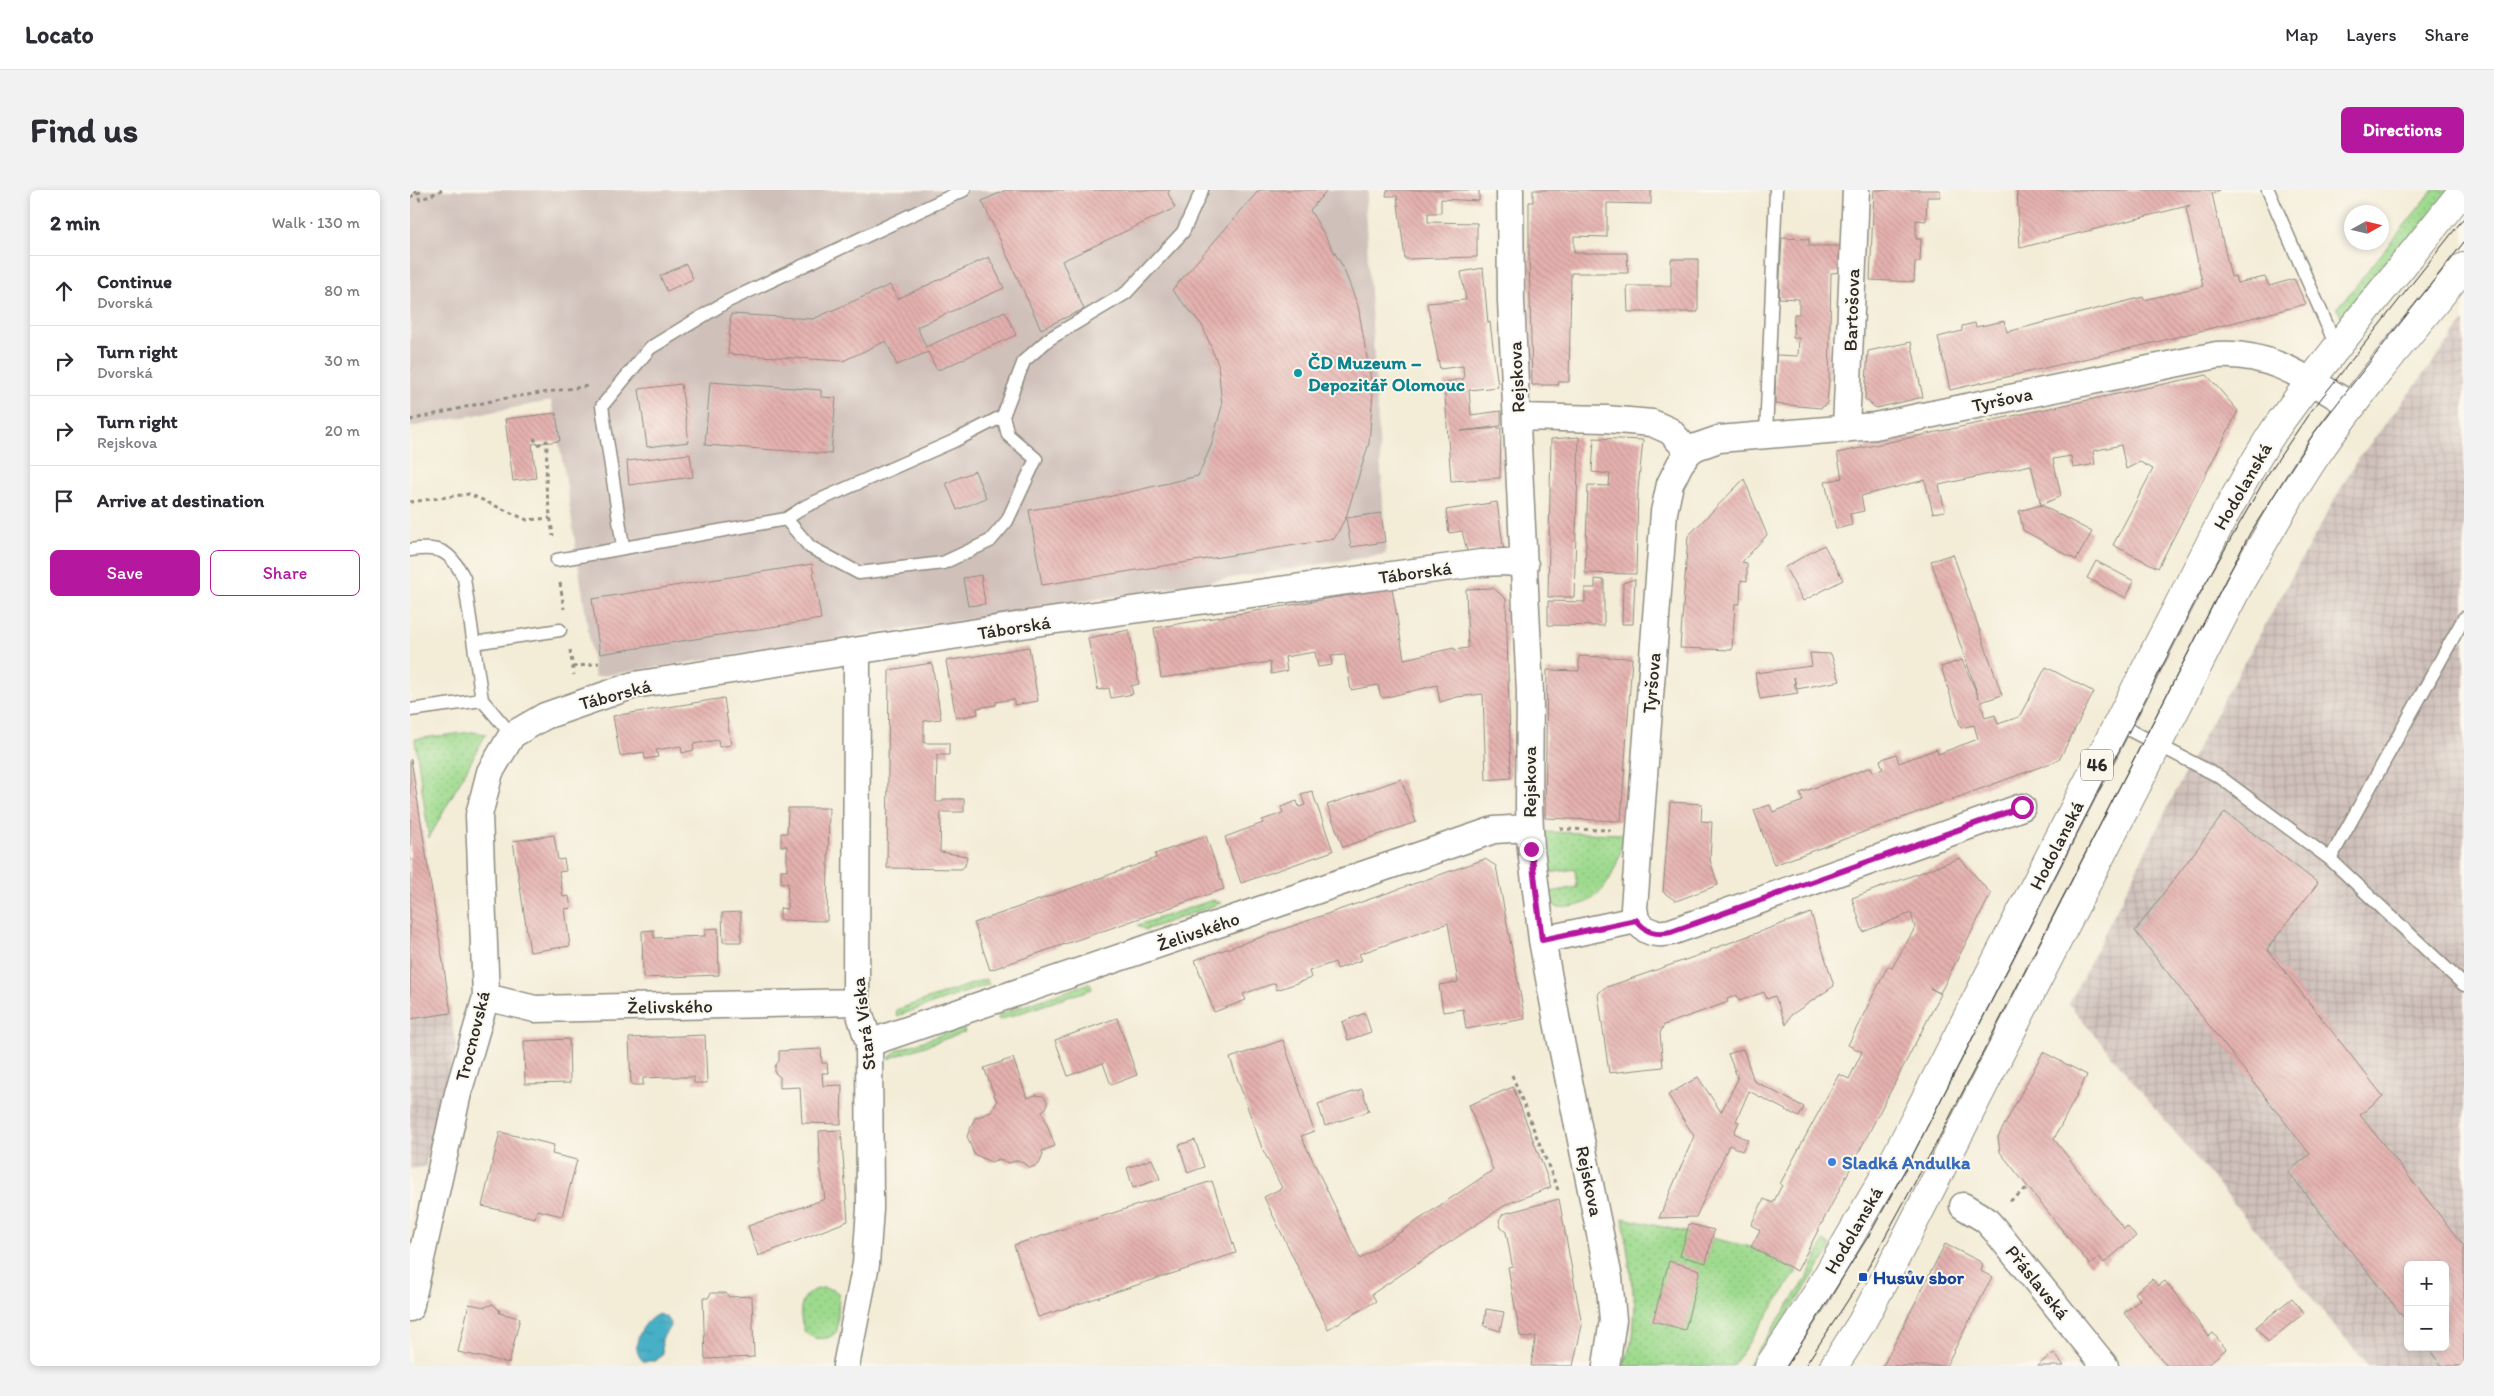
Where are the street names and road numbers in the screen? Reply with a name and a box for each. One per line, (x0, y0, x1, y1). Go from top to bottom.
street label: Bartošova (1839, 268, 1864, 352)
street label: Rejskova (1503, 340, 1530, 413)
street label: Tyršova (1970, 382, 2034, 417)
street label: Hodolanská (2208, 438, 2277, 534)
street label: Táborská (1377, 556, 1453, 589)
street label: Táborská (976, 610, 1052, 645)
street label: Tyršova (1637, 652, 1666, 715)
street label: Táborská (577, 674, 654, 715)
street label: Rejskova (1518, 746, 1541, 818)
road number: 46 (2081, 750, 2113, 780)
street label: Hodolanská (2024, 797, 2089, 894)
street label: Želivského (1154, 907, 1242, 956)
street label: Stará Víska (846, 976, 881, 1072)
street label: Trocnovská (450, 988, 495, 1084)
street label: Želivského (627, 994, 713, 1019)
street label: Rejskova (1571, 1144, 1608, 1219)
street label: Hodolanská (1819, 1182, 1888, 1278)
street label: Přáslavská (2001, 1241, 2075, 1324)

